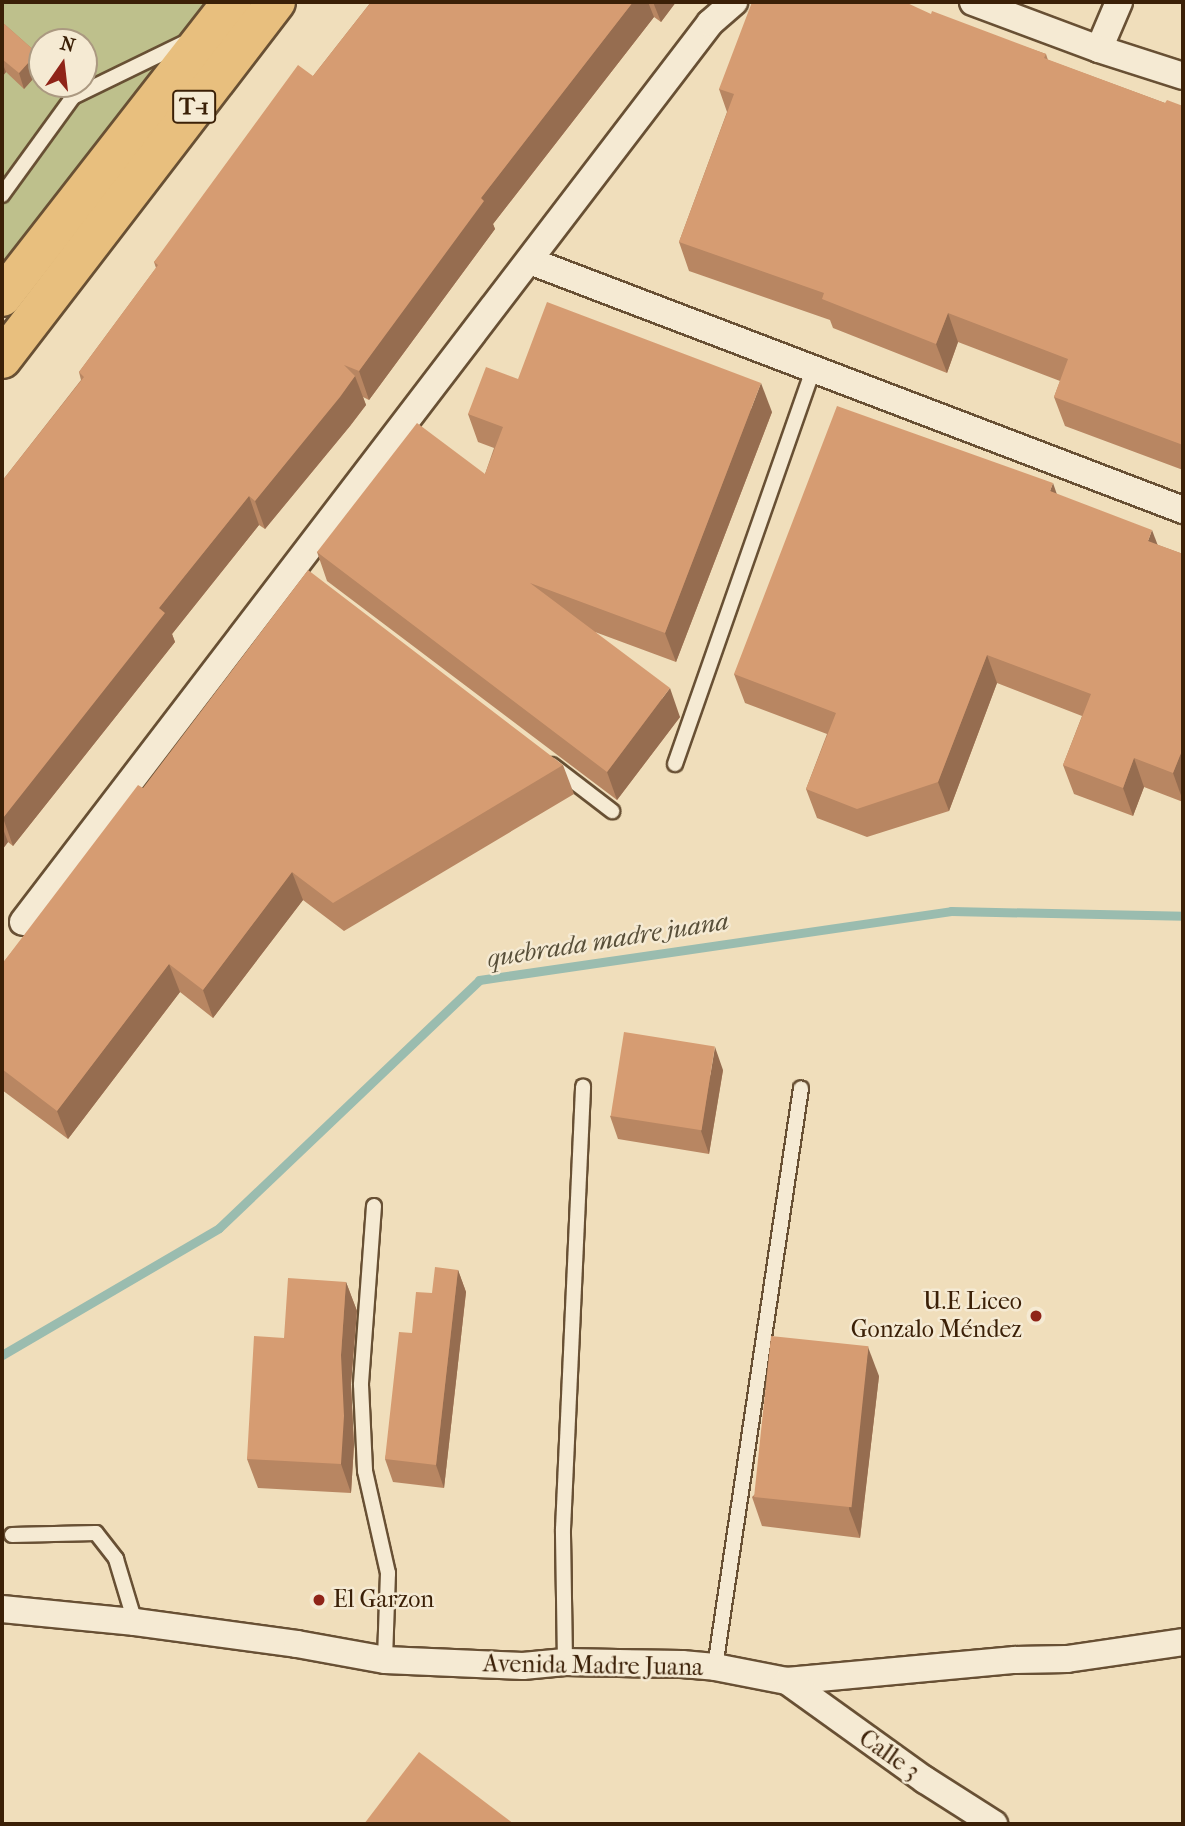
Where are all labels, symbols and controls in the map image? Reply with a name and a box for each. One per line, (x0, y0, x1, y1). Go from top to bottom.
north arrow (28, 28, 98, 98)
text: N (58, 32, 77, 57)
road number: T-1 (171, 88, 217, 127)
water label: quebrada madre juana (485, 906, 731, 974)
place label: U.E Liceo Gonzalo Méndez (851, 1288, 1022, 1344)
marker: U.E Liceo Gonzalo Méndez (1028, 1308, 1044, 1324)
place label: El Garzon (333, 1586, 434, 1614)
marker: El Garzon (311, 1592, 327, 1608)
street label: Avenida Madre Juana (483, 1650, 703, 1682)
street label: Calle 3 (853, 1724, 925, 1786)

